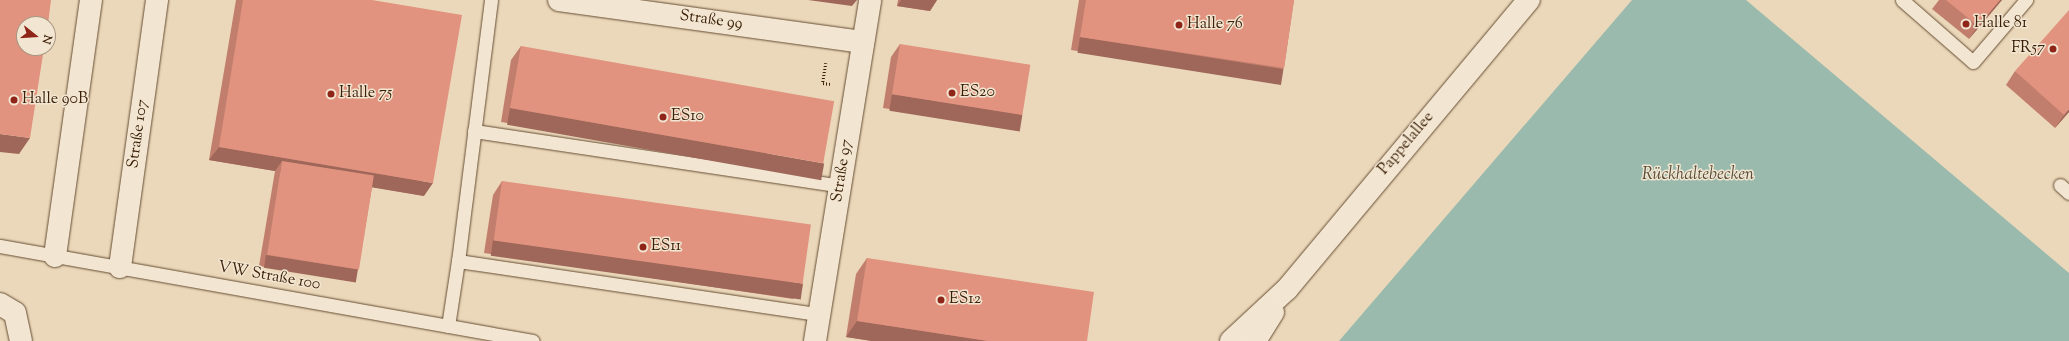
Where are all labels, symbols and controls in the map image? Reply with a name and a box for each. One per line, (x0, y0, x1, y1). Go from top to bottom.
street label: Straße 99 (678, 7, 744, 35)
place label: Halle 81 (1974, 14, 2027, 34)
place label: Halle 76 (1187, 15, 1243, 35)
north arrow (16, 16, 56, 56)
marker: Halle 81 (1961, 19, 1971, 29)
marker: Halle 76 (1174, 20, 1184, 30)
text: N (38, 33, 55, 46)
place label: FR57 (2011, 39, 2045, 59)
marker: FR57 (2048, 44, 2058, 54)
place label: ES20 (960, 83, 995, 103)
place label: Halle 75 (339, 84, 392, 104)
marker: ES20 (947, 88, 957, 98)
marker: Halle 75 (326, 89, 336, 99)
place label: Halle 90B (22, 90, 88, 110)
marker: Halle 90B (9, 95, 19, 105)
street label: Straße 107 (125, 98, 153, 170)
place label: ES10 (671, 107, 704, 127)
street label: Pappelallee (1375, 109, 1439, 179)
marker: ES10 (658, 112, 668, 122)
street label: Straße 97 (829, 138, 857, 204)
water label: Rückhaltebecken (1642, 166, 1754, 186)
place label: ES11 (651, 237, 681, 257)
marker: ES11 (638, 242, 648, 252)
street label: VW Straße 100 (216, 259, 322, 295)
place label: ES12 (949, 290, 981, 310)
marker: ES12 (936, 295, 946, 305)

